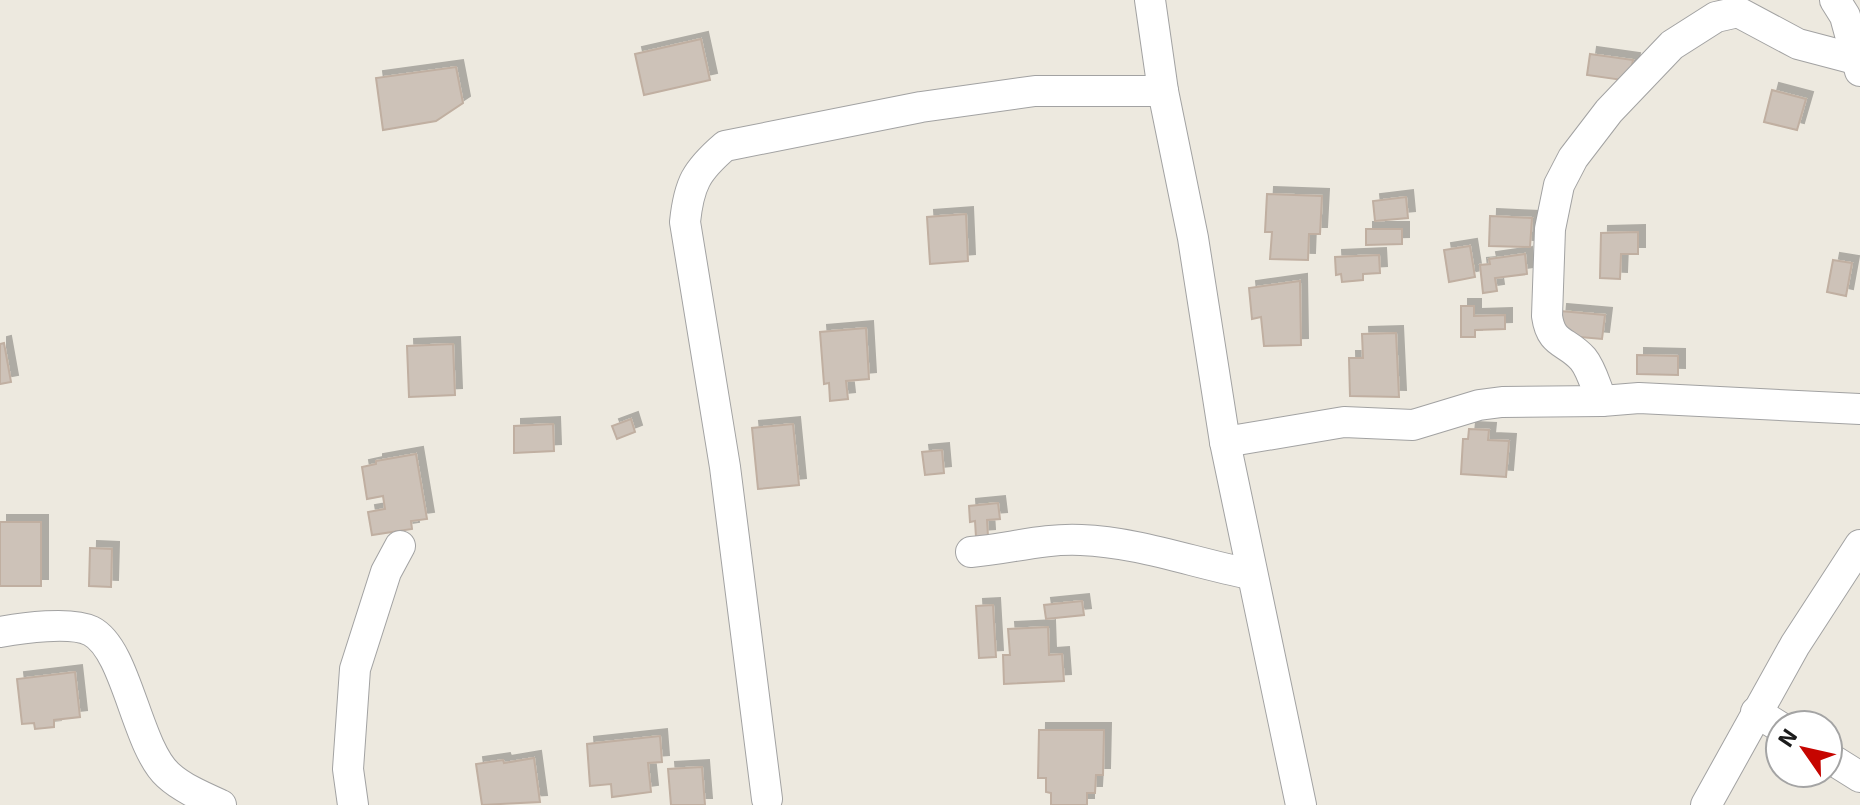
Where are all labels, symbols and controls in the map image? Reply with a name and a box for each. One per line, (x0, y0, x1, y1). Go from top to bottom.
north arrow (1764, 709, 1844, 789)
text: N (1771, 723, 1802, 751)

